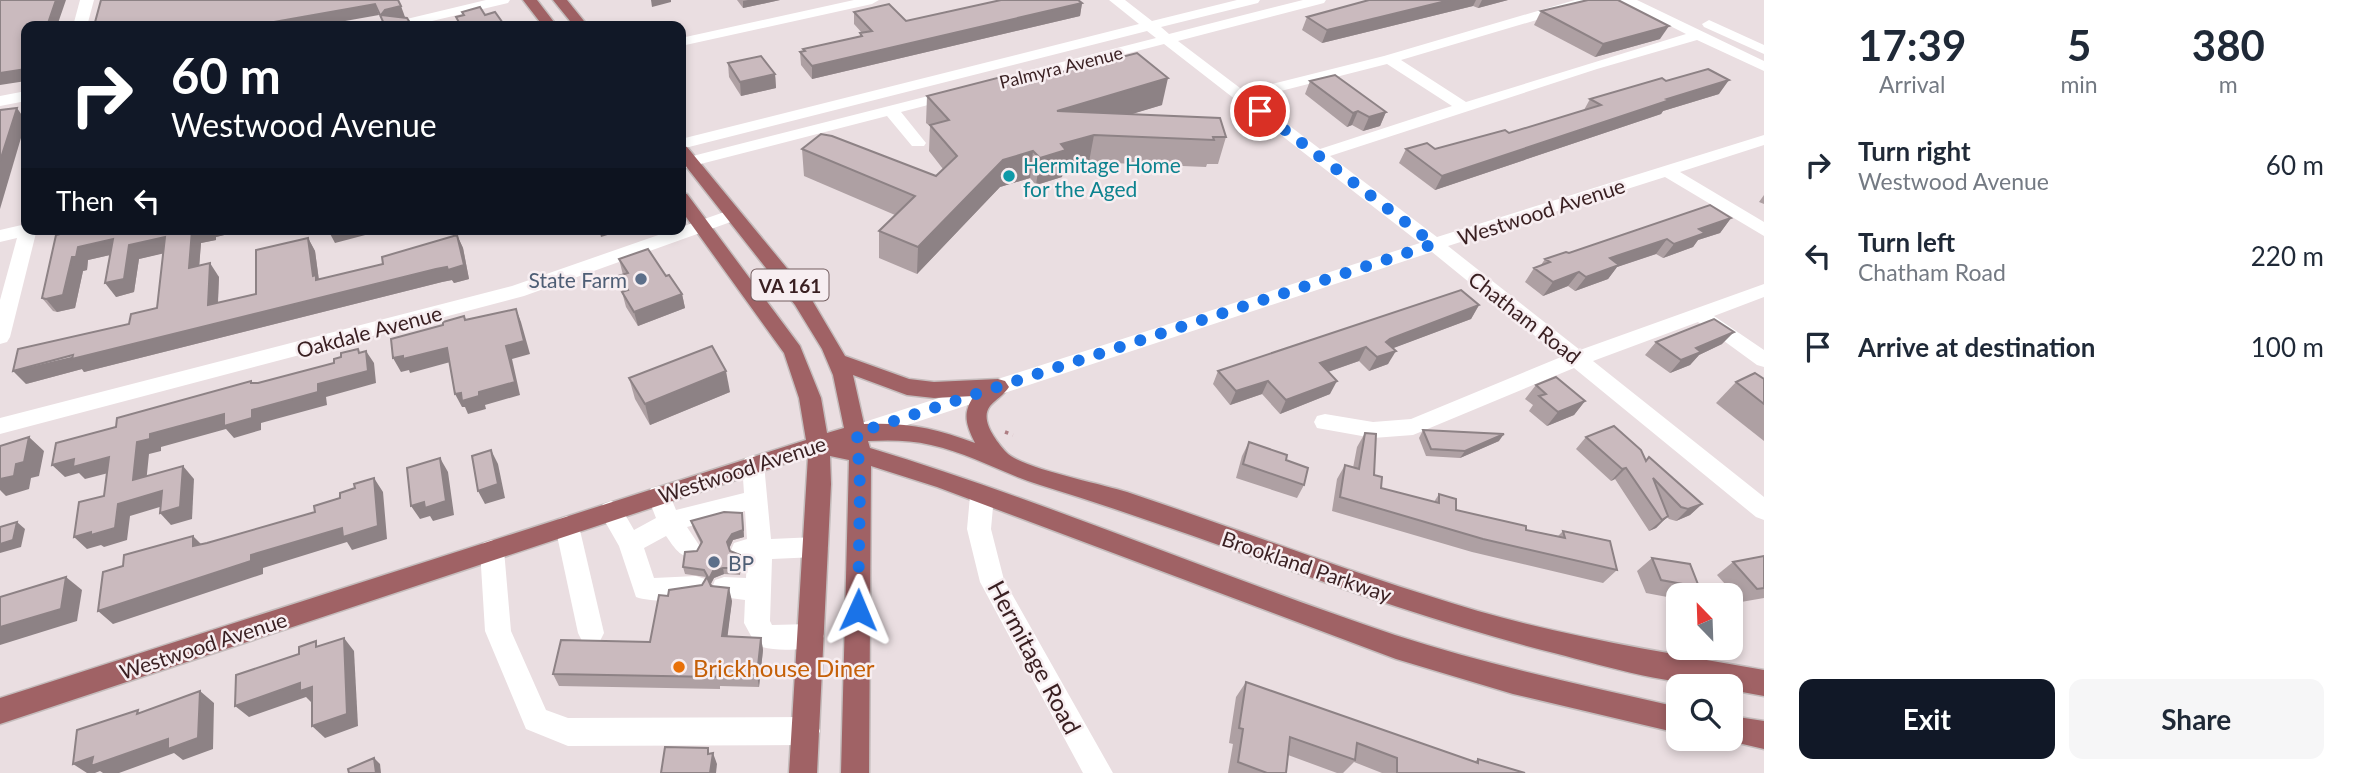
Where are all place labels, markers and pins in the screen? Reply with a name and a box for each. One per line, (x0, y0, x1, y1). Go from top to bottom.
pin (1230, 81, 1290, 141)
place label: Hermitage Home for the Aged (1023, 152, 1181, 201)
marker: Hermitage Home for the Aged (1001, 168, 1017, 184)
place label: State Farm (529, 267, 627, 292)
marker: State Farm (633, 271, 649, 287)
place label: BP (728, 550, 754, 575)
marker: BP (706, 554, 722, 570)
place label: Brickhouse Diner (693, 653, 875, 682)
marker: Brickhouse Diner (671, 659, 687, 675)

